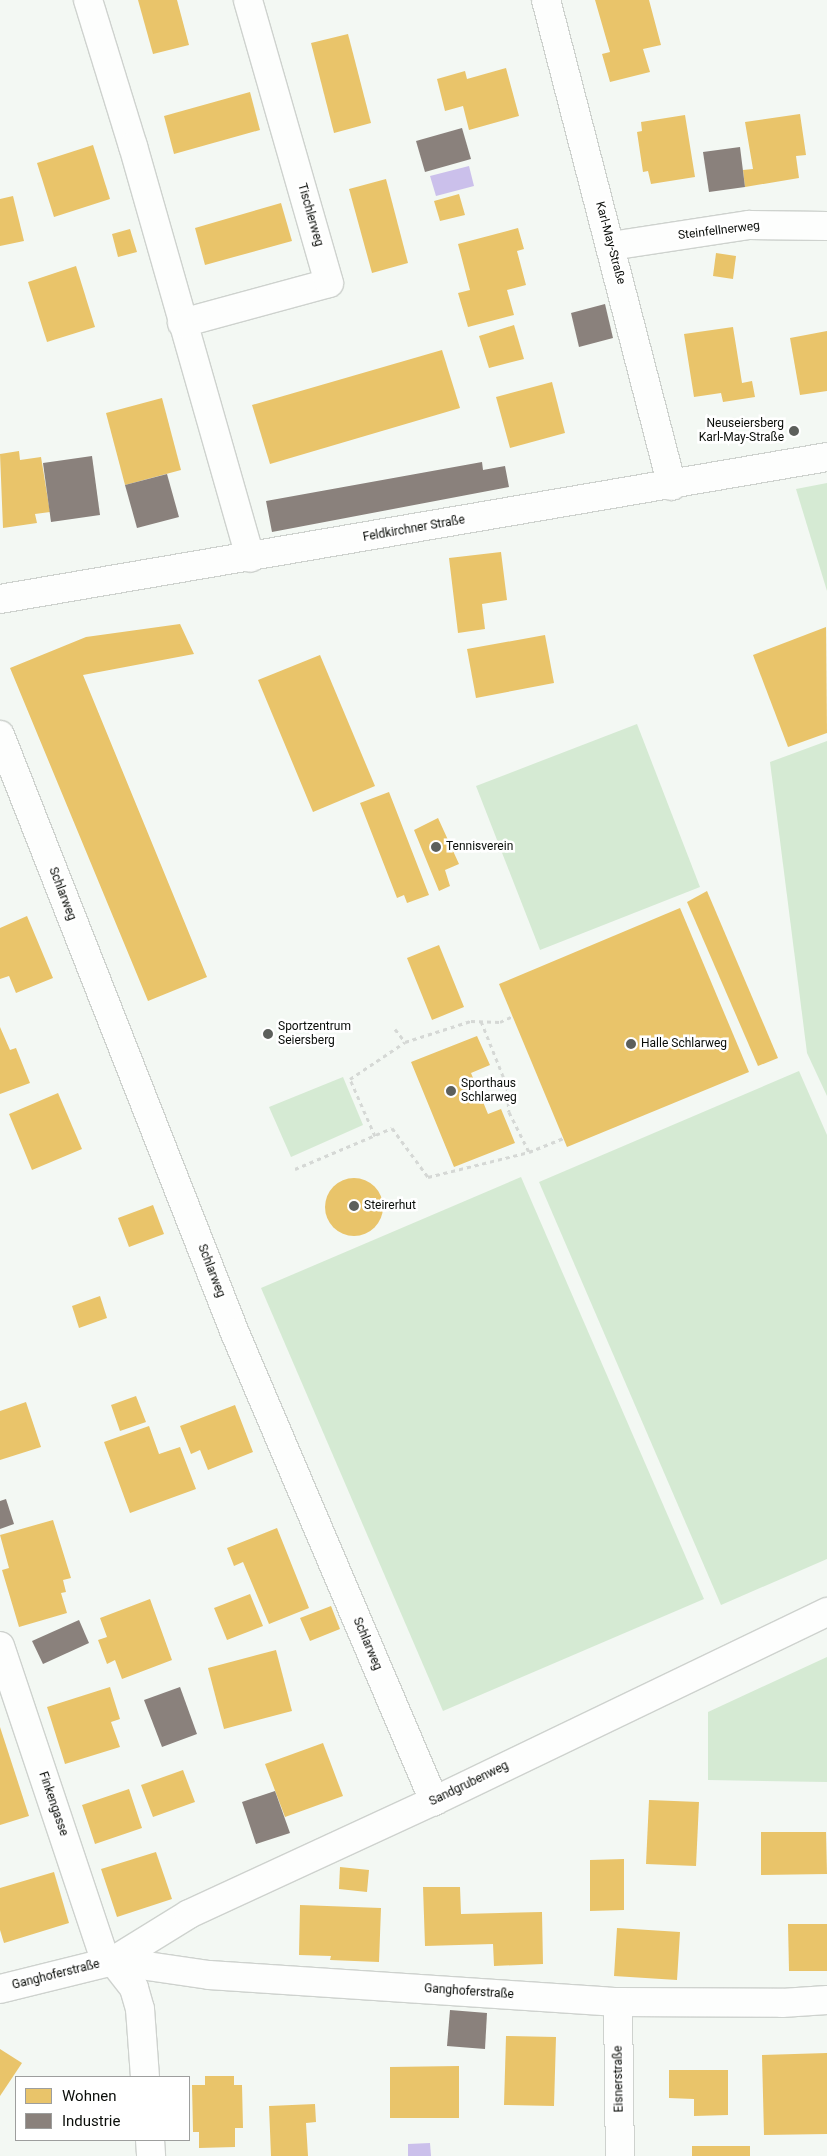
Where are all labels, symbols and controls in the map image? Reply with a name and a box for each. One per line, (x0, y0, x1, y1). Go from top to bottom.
street label: Tischlerweg (294, 182, 326, 248)
street label: Karl-May-Straße (592, 200, 628, 286)
street label: Steinfellnerweg (677, 219, 761, 243)
place label: Neuseiersberg Karl-May-Straße (699, 417, 784, 445)
marker: Neuseiersberg Karl-May-Straße (788, 425, 800, 437)
street label: Feldkirchner Straße (362, 513, 466, 545)
place label: Tennisverein (446, 840, 513, 854)
marker: Tennisverein (430, 841, 442, 853)
street label: Schlarweg (45, 865, 79, 923)
place label: Sportzentrum Seiersberg (278, 1020, 351, 1048)
marker: Sportzentrum Seiersberg (262, 1028, 274, 1040)
place label: Halle Schlarweg (641, 1037, 727, 1051)
marker: Halle Schlarweg (625, 1038, 637, 1050)
place label: Sporthaus Schlarweg (461, 1077, 517, 1105)
marker: Sporthaus Schlarweg (445, 1085, 457, 1097)
place label: Steirerhut (364, 1199, 416, 1213)
marker: Steirerhut (348, 1200, 360, 1212)
street label: Schlarweg (194, 1242, 228, 1300)
street label: Schlarweg (349, 1616, 385, 1672)
street label: Sandgrubenweg (427, 1759, 511, 1809)
street label: Finkengasse (35, 1770, 71, 1838)
street label: Ganghoferstraße (11, 1957, 101, 1993)
street label: Ganghoferstraße (424, 1982, 514, 2002)
street label: Eisnerstraße (611, 2045, 627, 2113)
legend (15, 2076, 190, 2141)
text: Wohnen (62, 2087, 116, 2105)
text: Industrie (62, 2112, 120, 2130)

